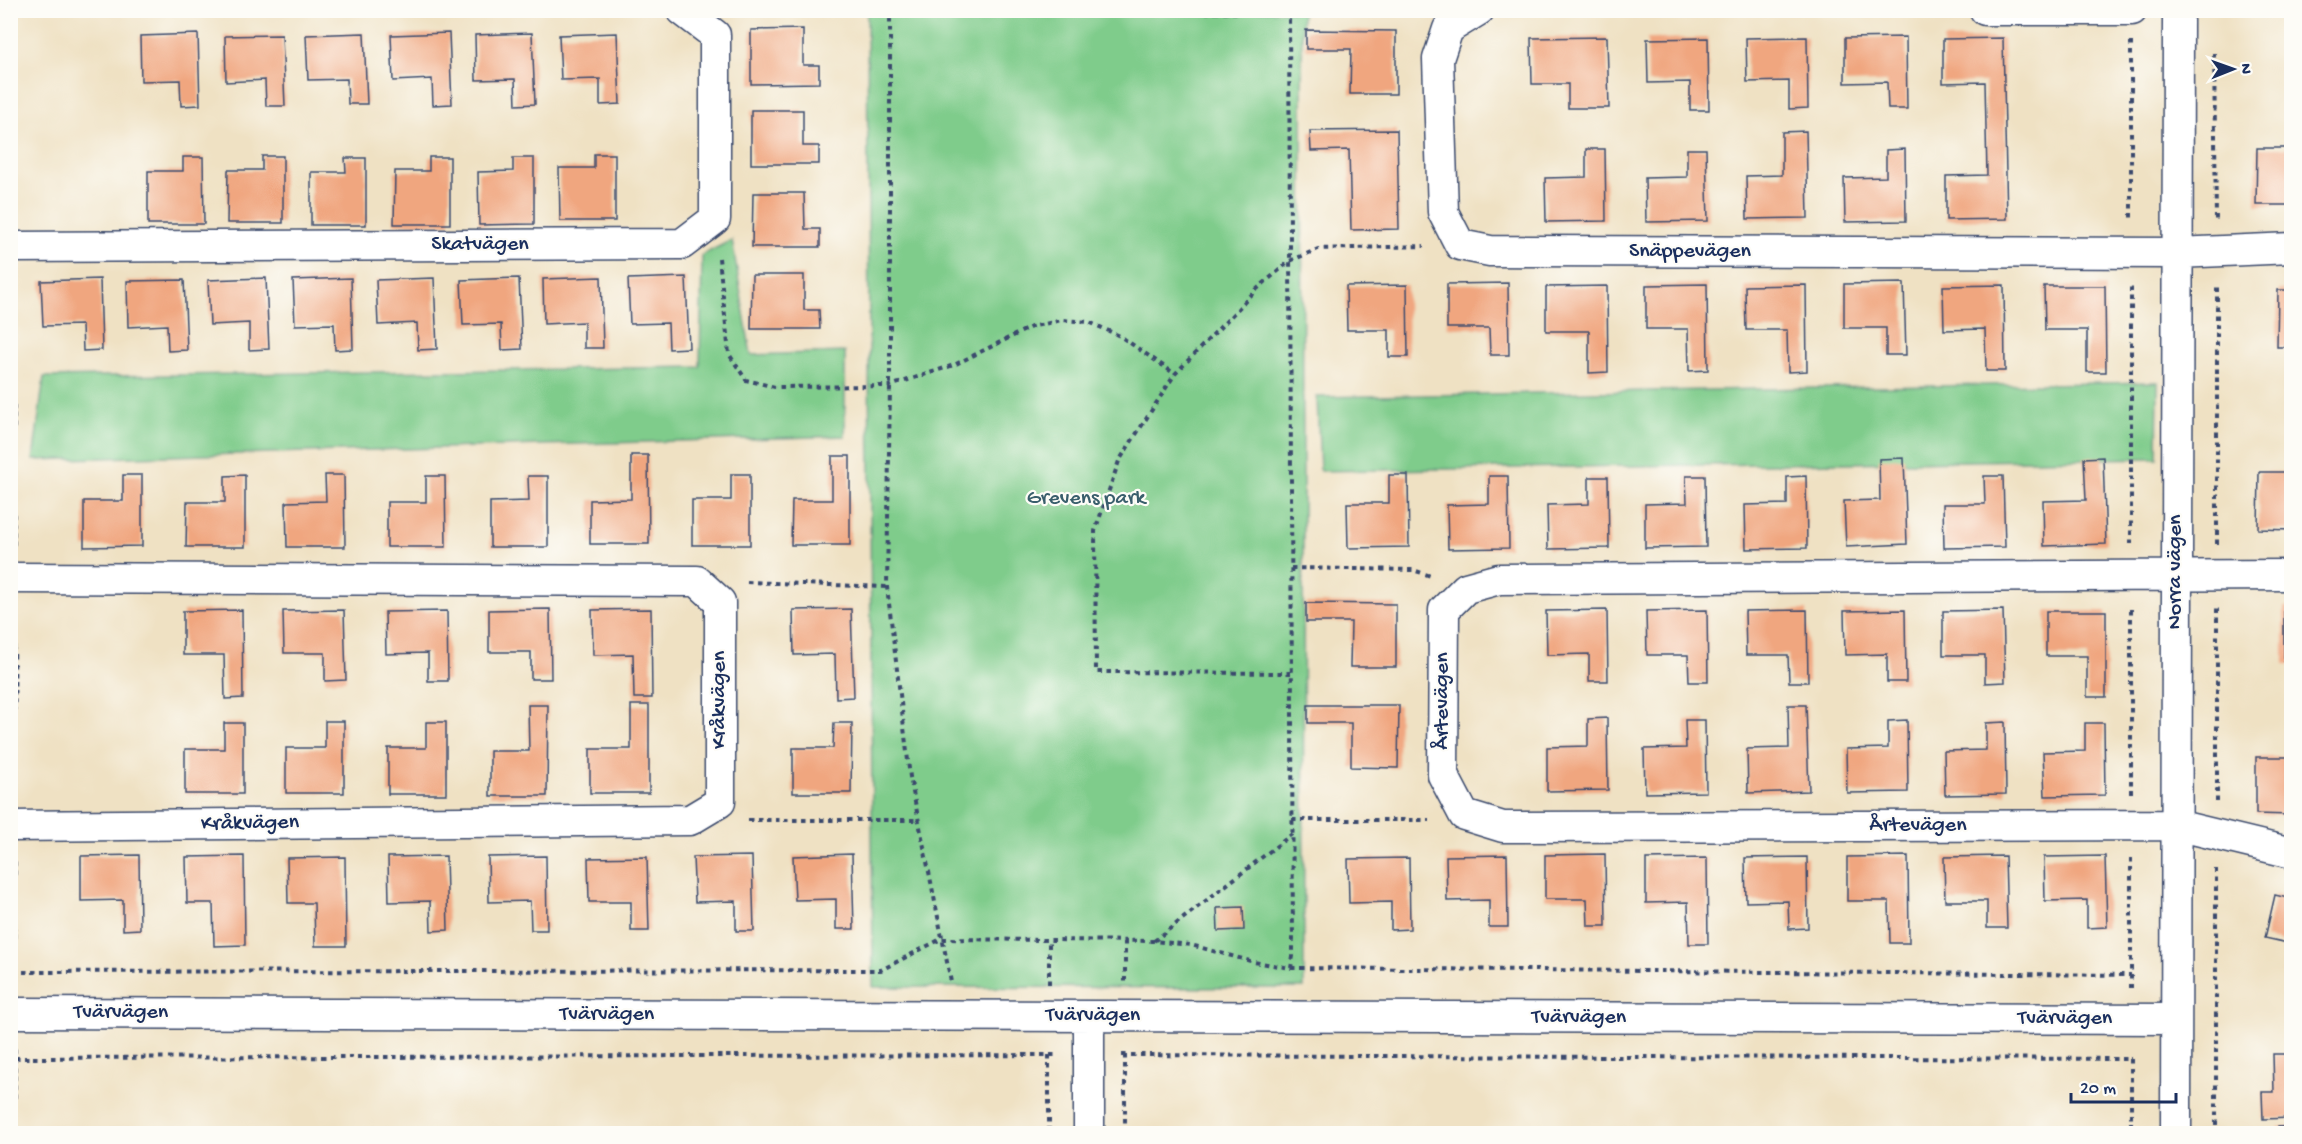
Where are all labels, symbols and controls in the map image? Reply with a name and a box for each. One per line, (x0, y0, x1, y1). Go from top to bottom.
north arrow (2203, 39, 2263, 99)
text: N (2235, 63, 2254, 75)
street label: Skatvägen (431, 232, 529, 258)
street label: Snäppevägen (1629, 239, 1752, 265)
park label: Grevens park (1027, 486, 1147, 512)
street label: Norra vägen (2163, 514, 2189, 630)
street label: Kråkvägen (707, 650, 733, 749)
street label: Årtevägen (1429, 652, 1456, 750)
street label: Kråkvägen (201, 810, 300, 838)
street label: Årtevägen (1869, 812, 1967, 839)
street label: Tvärvägen (72, 1000, 169, 1026)
street label: Tvärvägen (558, 1002, 655, 1028)
street label: Tvärvägen (1044, 1003, 1141, 1029)
street label: Tvärvägen (1530, 1005, 1627, 1031)
street label: Tvärvägen (2016, 1006, 2113, 1032)
scale bar (2071, 1066, 2176, 1104)
text: 20 m (2080, 1079, 2116, 1100)

